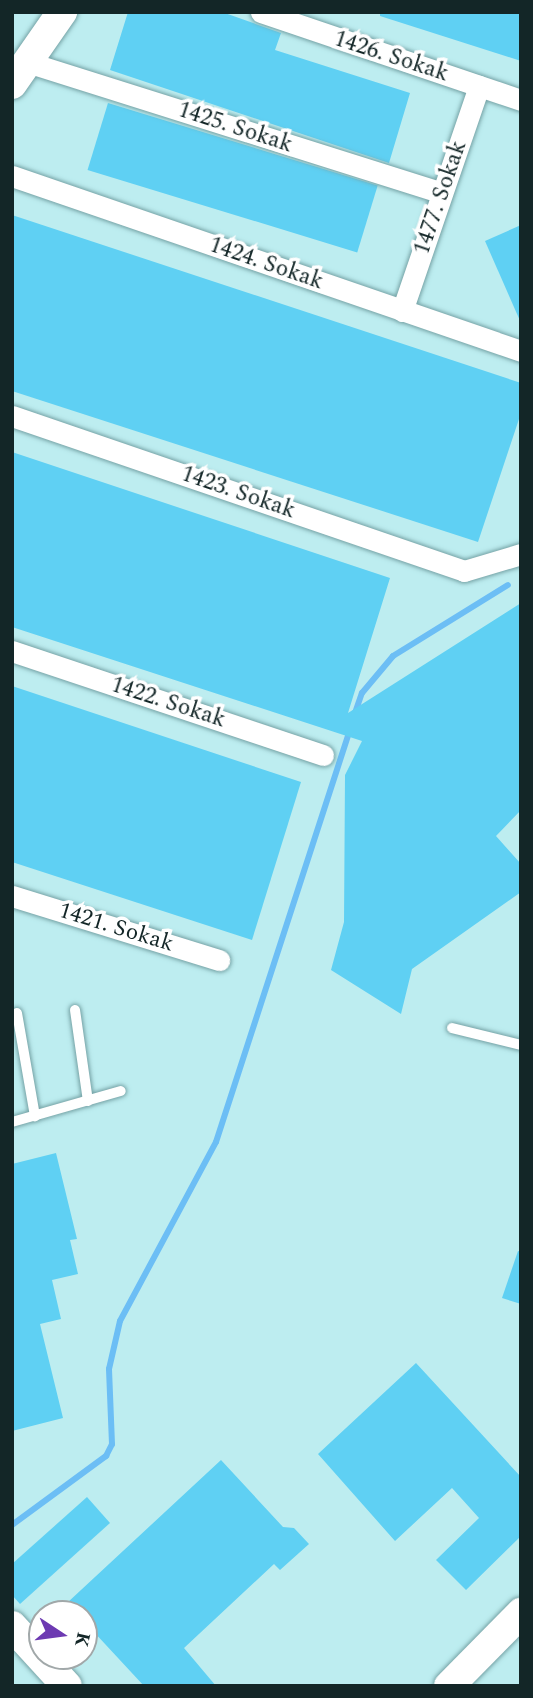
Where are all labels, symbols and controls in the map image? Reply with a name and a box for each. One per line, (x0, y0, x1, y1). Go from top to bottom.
street label: 1426. Sokak (330, 25, 452, 89)
street label: 1425. Sokak (174, 96, 296, 160)
street label: 1477. Sokak (409, 137, 473, 259)
street label: 1424. Sokak (205, 232, 327, 296)
street label: 1423. Sokak (177, 461, 299, 525)
street label: 1422. Sokak (107, 671, 229, 735)
street label: 1421. Sokak (55, 897, 177, 959)
north arrow (28, 1600, 98, 1670)
text: K (66, 1629, 98, 1650)

